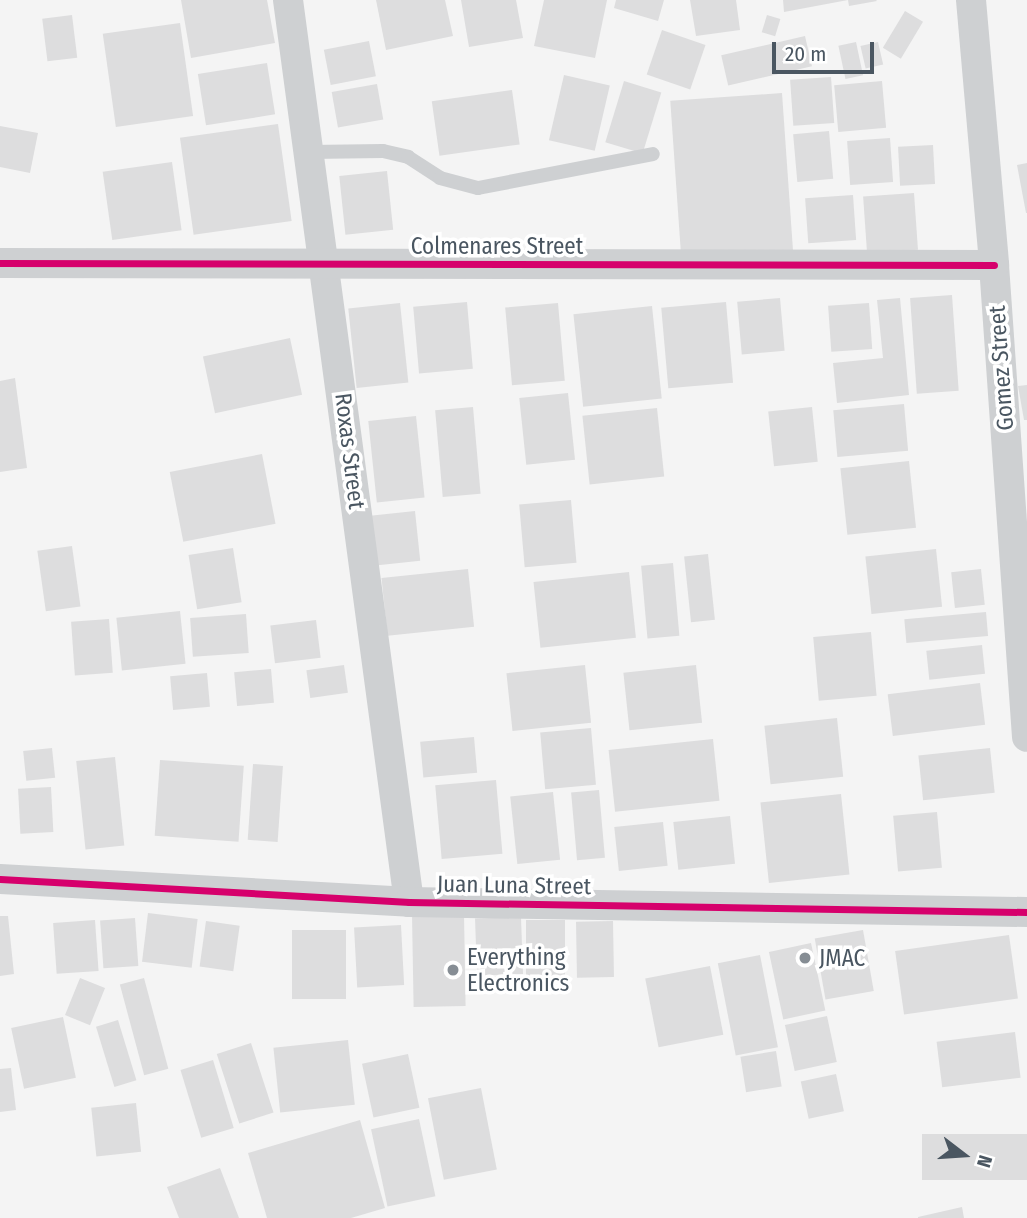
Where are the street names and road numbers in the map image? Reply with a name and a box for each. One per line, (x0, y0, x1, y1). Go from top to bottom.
street label: Colmenares Street (411, 232, 583, 260)
street label: Gomez Street (983, 305, 1019, 431)
street label: Roxas Street (329, 391, 371, 511)
street label: Juan Luna Street (437, 870, 591, 900)

